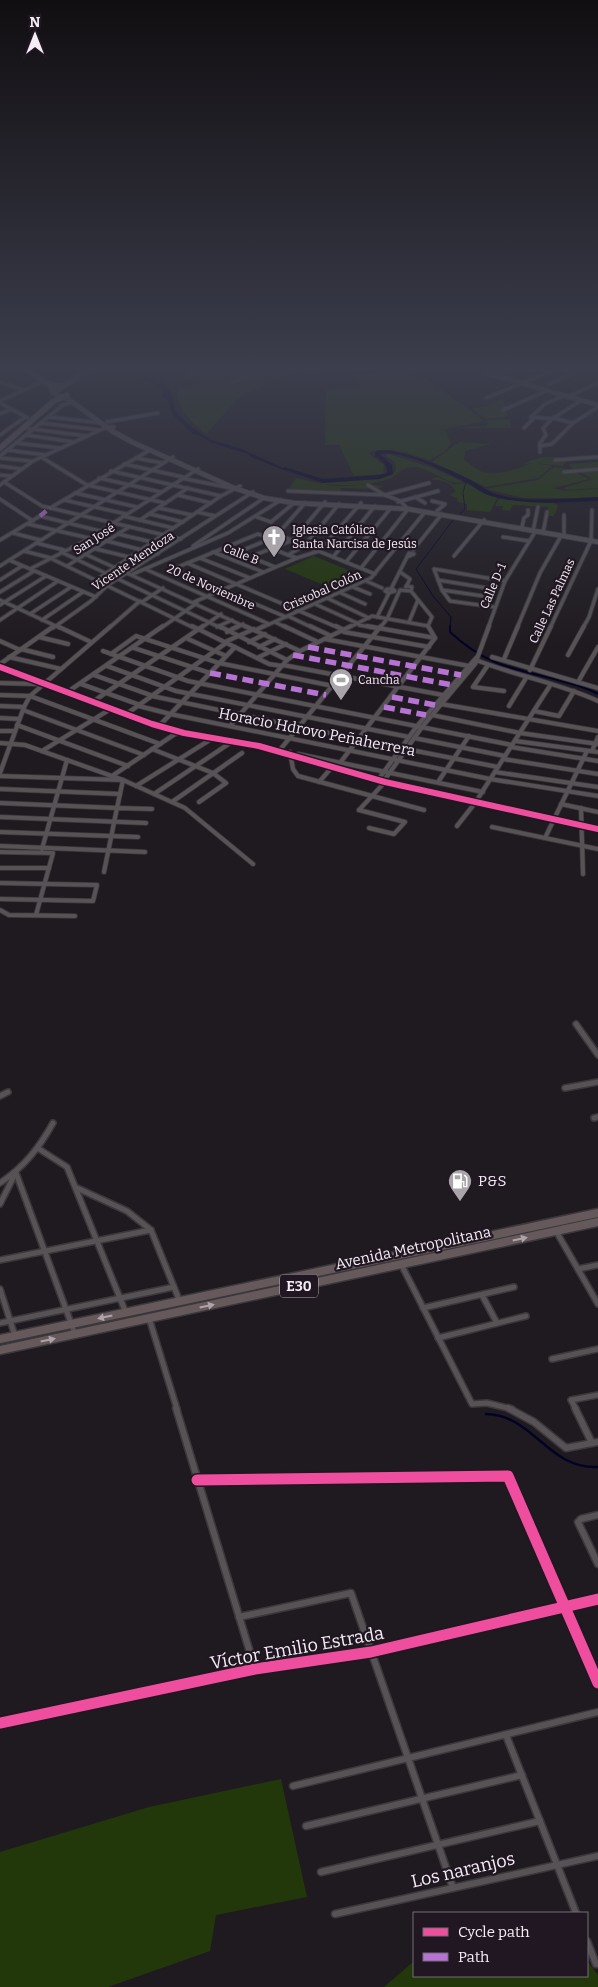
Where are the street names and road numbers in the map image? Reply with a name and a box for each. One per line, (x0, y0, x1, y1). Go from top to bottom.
street label: San José (71, 520, 117, 558)
street label: Vicente Mendoza (89, 528, 177, 594)
street label: Calle B (221, 540, 261, 568)
street label: Calle Las Palmas (526, 556, 578, 646)
street label: 20 de Noviembre (165, 561, 257, 613)
street label: Calle D-1 (477, 561, 509, 611)
street label: Cristobal Colón (281, 567, 364, 615)
street label: Horacio Hdrovo Peñaherrera (217, 704, 417, 760)
street label: Avenida Metropolitana (333, 1223, 493, 1273)
road number: E30 (280, 1274, 318, 1298)
street label: Víctor Emilio Estrada (208, 1622, 386, 1674)
street label: Los naranjos (409, 1847, 517, 1893)

